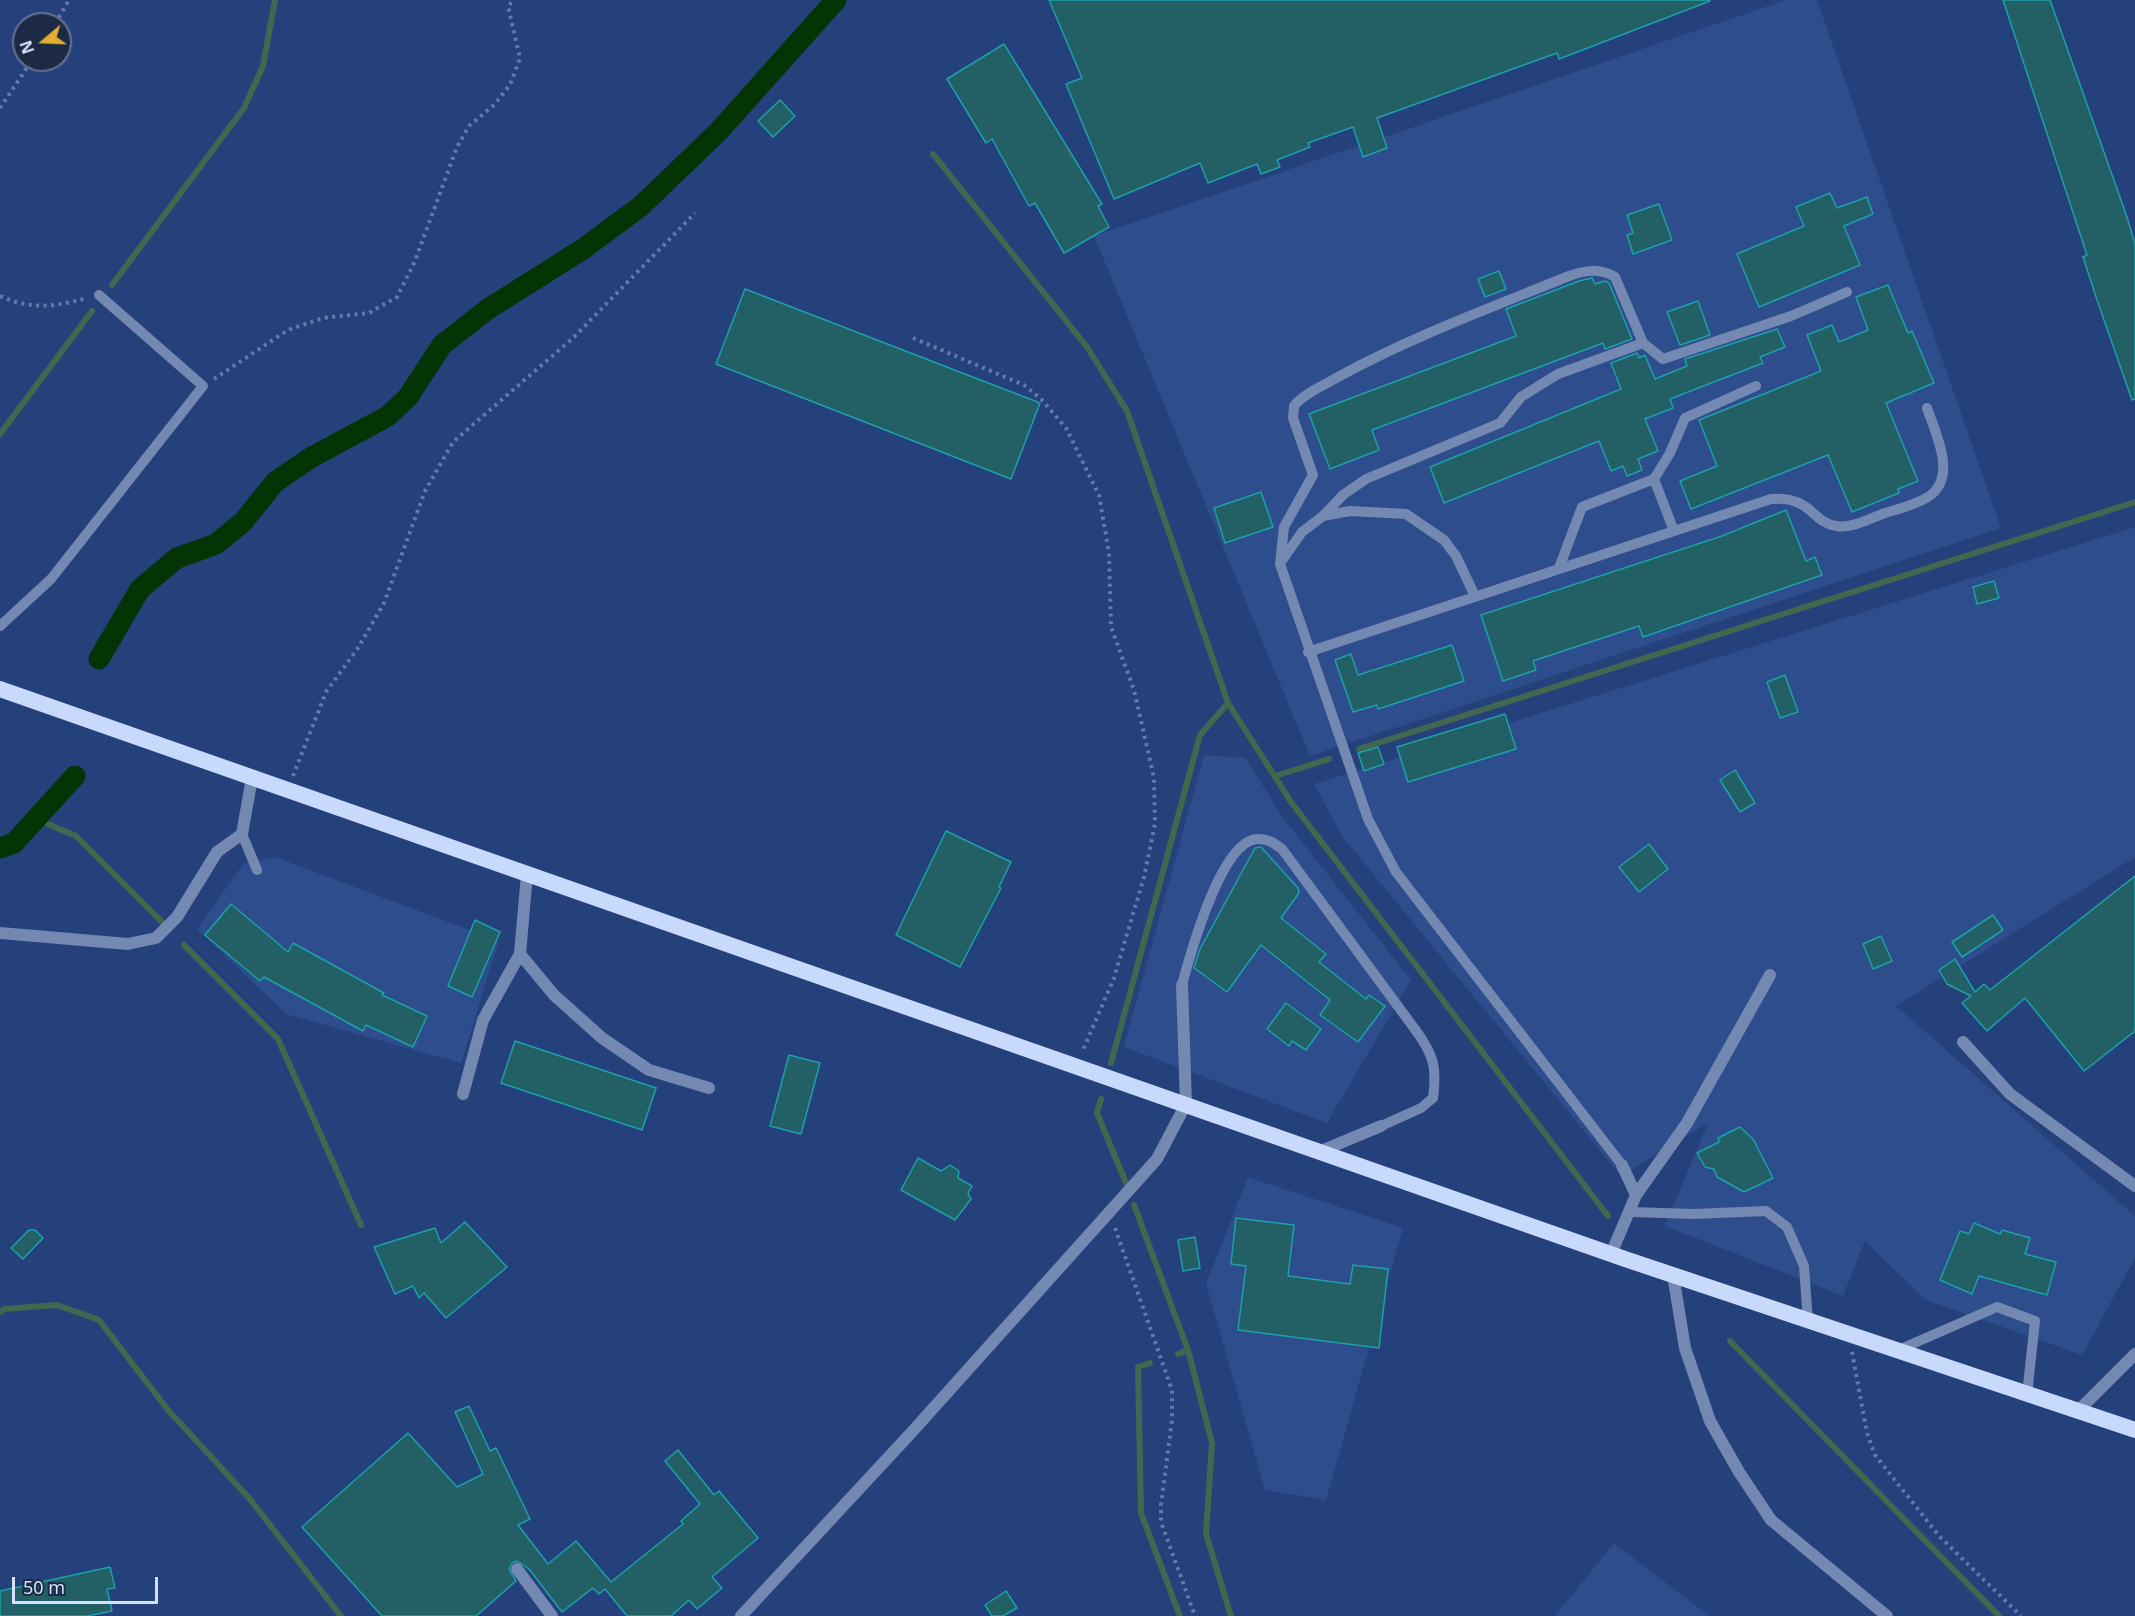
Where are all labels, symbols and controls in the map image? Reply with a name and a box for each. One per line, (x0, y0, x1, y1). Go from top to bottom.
north arrow (12, 12, 72, 72)
text: N (14, 37, 39, 57)
scale bar (15, 1565, 160, 1603)
text: 50 m (23, 1575, 65, 1599)

